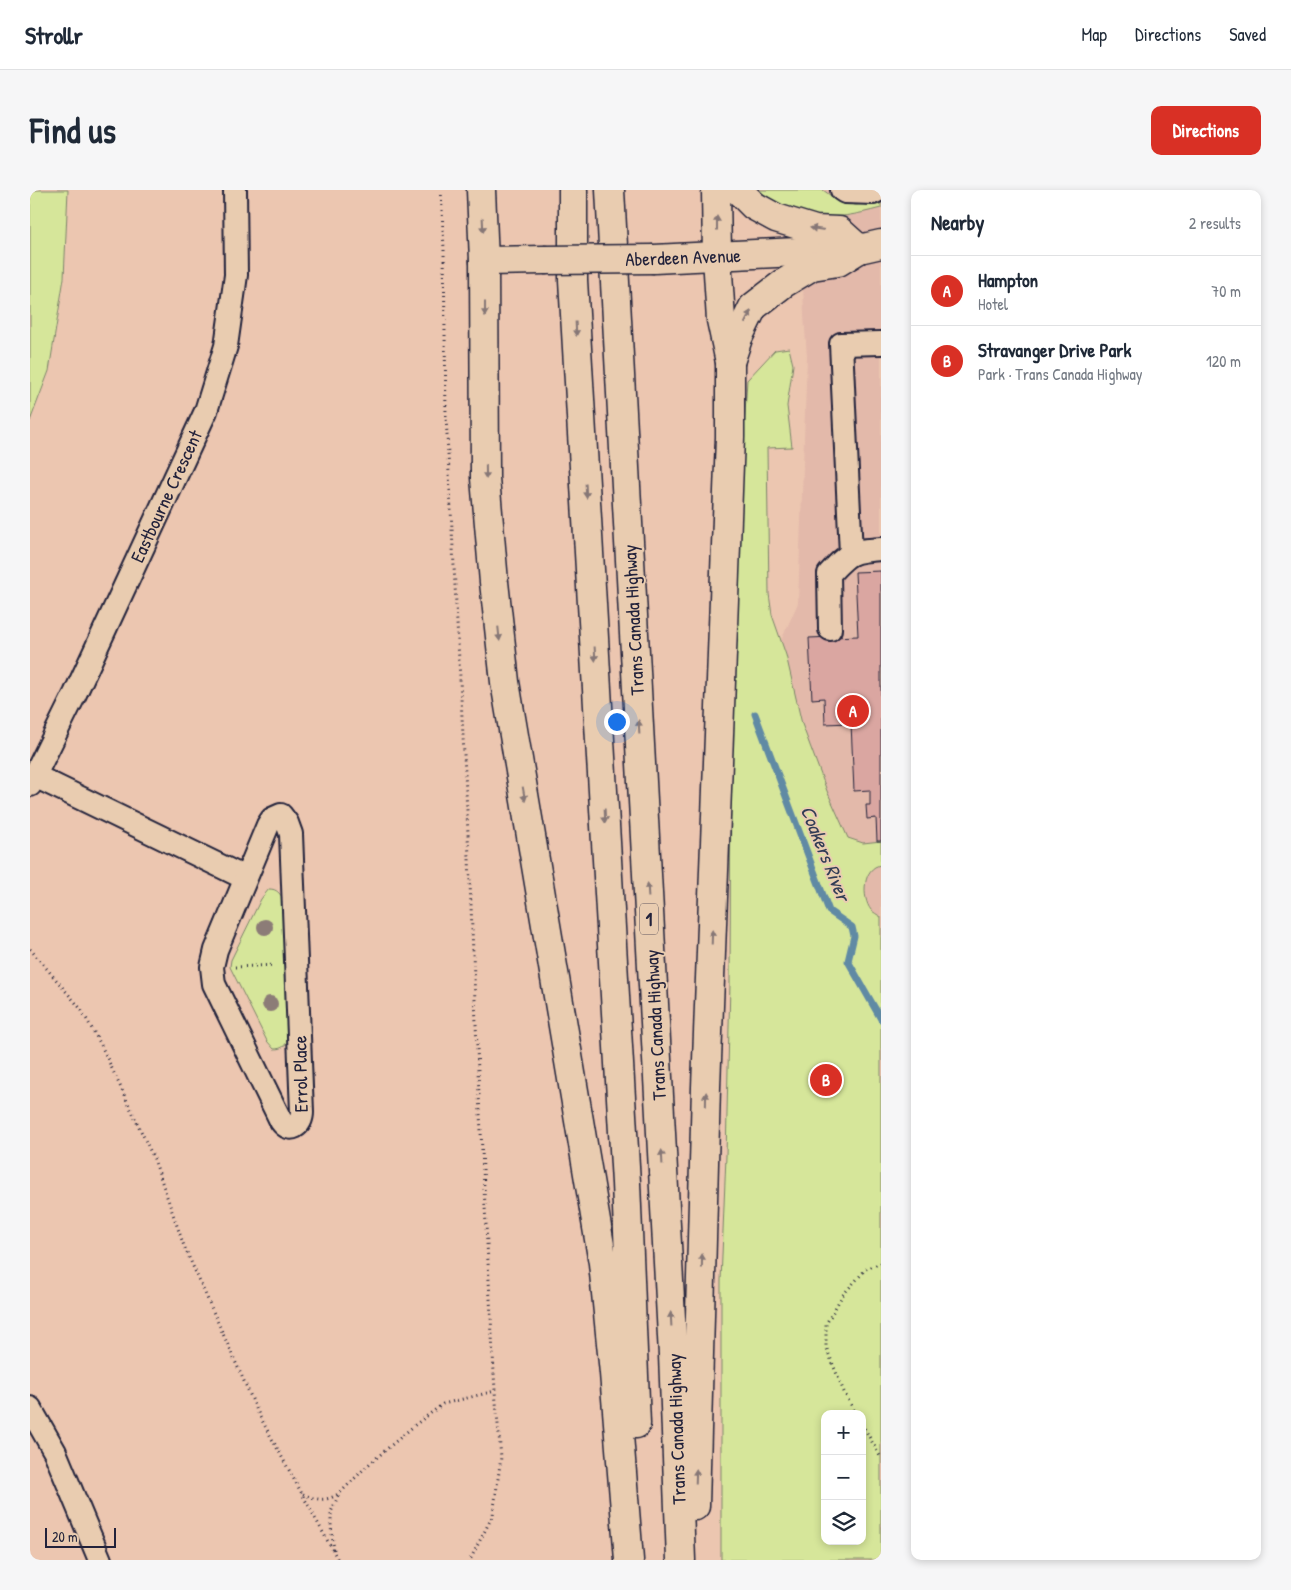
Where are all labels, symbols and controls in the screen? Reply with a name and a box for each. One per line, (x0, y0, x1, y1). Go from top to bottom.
text: Strollr (25, 19, 83, 51)
text: Map (1082, 22, 1107, 47)
text: Directions (1135, 22, 1201, 47)
text: Saved (1229, 22, 1266, 47)
button: Directions (1151, 106, 1261, 155)
text: Find us (30, 107, 116, 154)
text: Nearby (931, 208, 984, 237)
text: 2 results (1189, 212, 1241, 234)
one-way arrow (713, 215, 721, 231)
one-way arrow (479, 218, 487, 234)
one-way arrow (809, 225, 825, 233)
street label: Aberdeen Avenue (625, 242, 742, 272)
text: Hampton (978, 267, 1038, 293)
text: A (943, 280, 951, 302)
text: 70 m (1211, 280, 1241, 302)
text: Hotel (978, 293, 1008, 315)
one-way arrow (481, 302, 489, 318)
one-way arrow (744, 310, 752, 324)
one-way arrow (573, 321, 581, 337)
text: Stravanger Drive Park (978, 337, 1131, 363)
text: B (943, 350, 951, 372)
text: 120 m (1206, 350, 1241, 372)
text: Park · Trans Canada Highway (978, 363, 1142, 385)
street label: Eastbourne Crescent (124, 425, 208, 566)
one-way arrow (482, 464, 490, 480)
one-way arrow (582, 484, 590, 500)
street label: Trans Canada Highway (616, 544, 650, 696)
one-way arrow (495, 626, 503, 642)
one-way arrow (592, 646, 600, 662)
pin: A (837, 692, 869, 730)
your location (604, 709, 630, 735)
one-way arrow (634, 719, 642, 735)
one-way arrow (520, 787, 528, 803)
water label: Coakers River (795, 801, 858, 907)
one-way arrow (601, 808, 609, 824)
one-way arrow (643, 881, 651, 897)
road number: 1 (640, 904, 658, 934)
one-way arrow (708, 928, 716, 944)
street label: Trans Canada Highway (638, 949, 672, 1101)
street label: Errol Place (286, 1035, 314, 1113)
pin: B (810, 1061, 842, 1099)
one-way arrow (702, 1091, 710, 1107)
one-way arrow (657, 1148, 665, 1164)
one-way arrow (698, 1253, 706, 1269)
one-way arrow (666, 1311, 674, 1327)
street label: Trans Canada Highway (660, 1353, 692, 1505)
map controls (821, 1410, 866, 1545)
button: + (821, 1410, 866, 1455)
button: − (821, 1455, 866, 1500)
one-way arrow (693, 1468, 701, 1484)
button: layers (821, 1500, 866, 1545)
scale bar (45, 1525, 116, 1548)
text: 20 m (52, 1527, 78, 1546)

